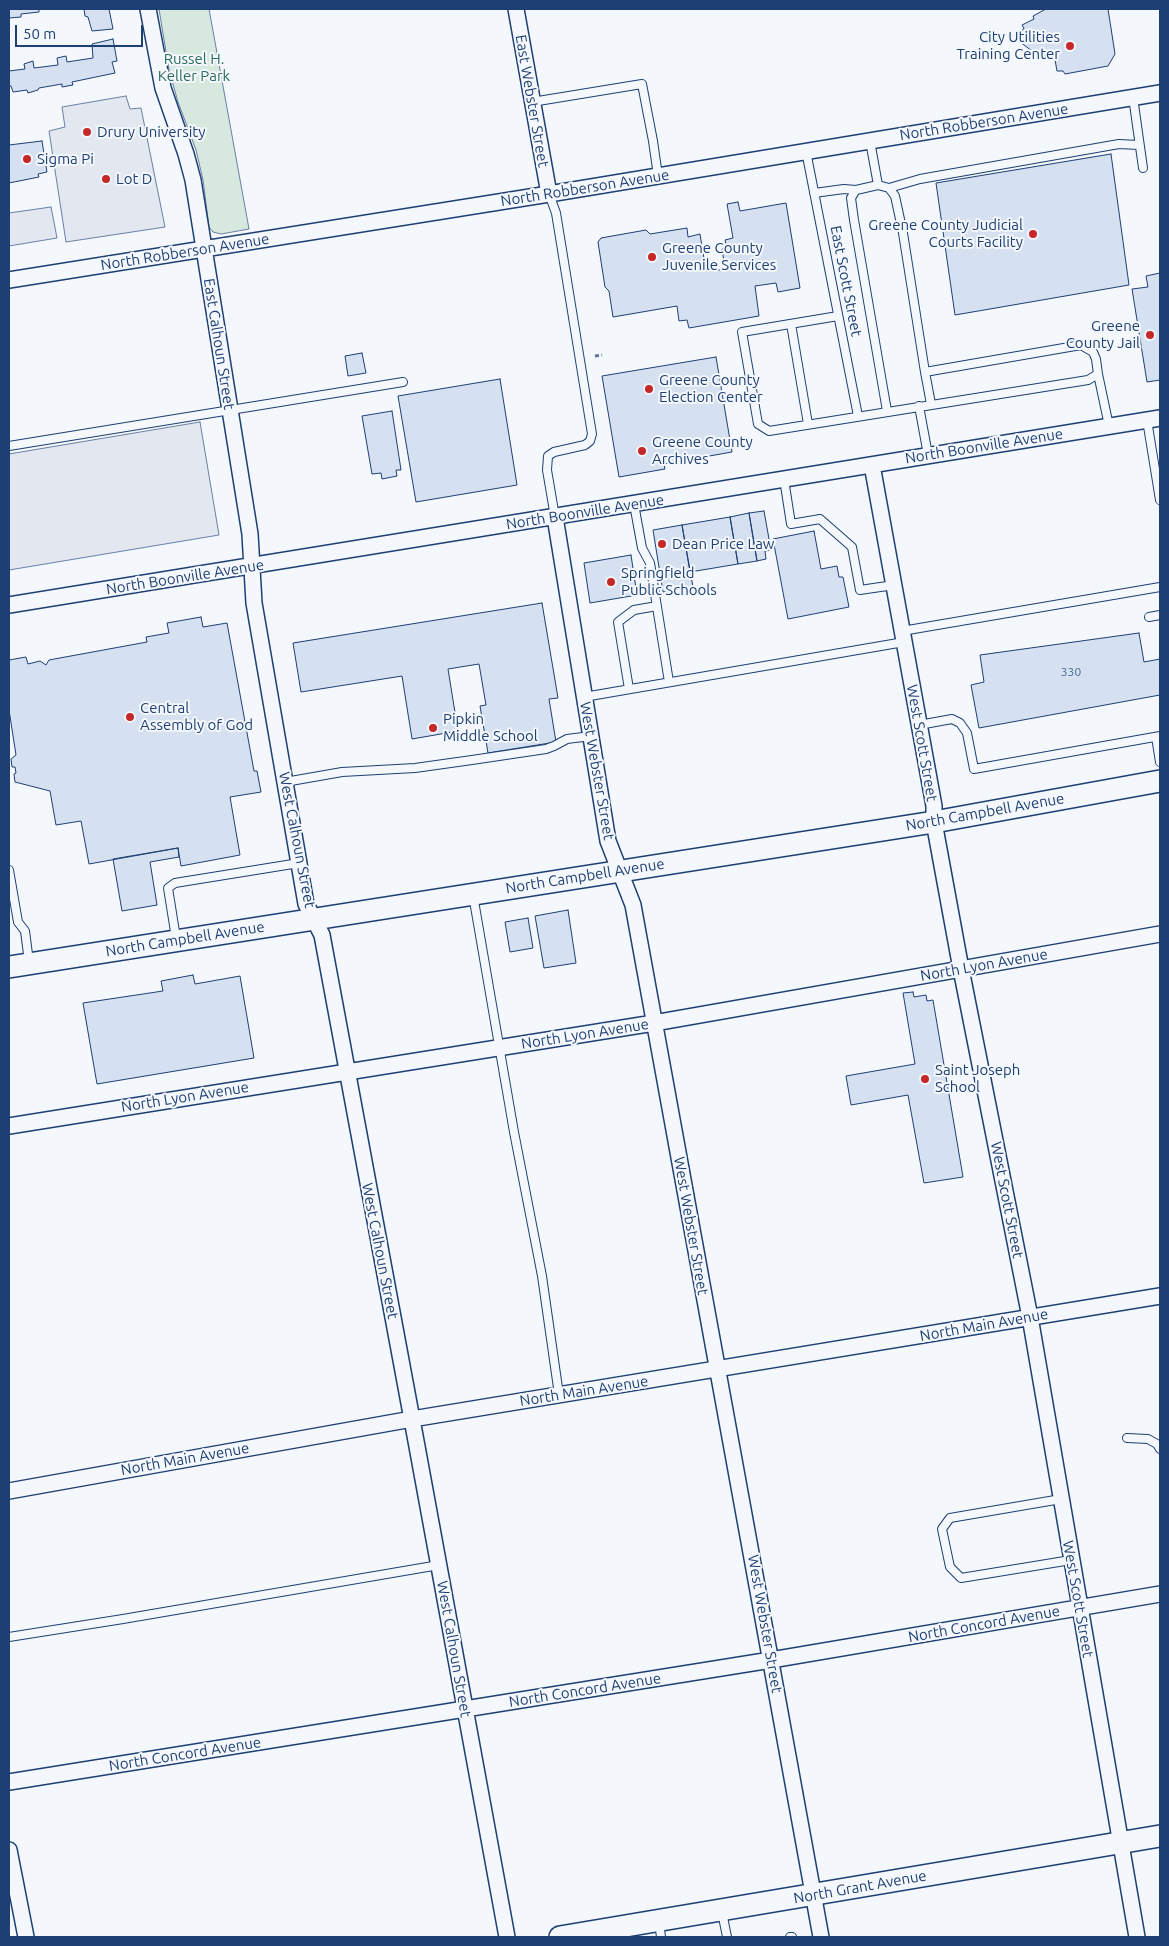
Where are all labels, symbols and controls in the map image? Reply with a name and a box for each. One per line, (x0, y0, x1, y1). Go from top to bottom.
scale bar (18, 15, 145, 47)
text: 50 m (23, 25, 56, 42)
place label: City Utilities Training Center (956, 28, 1060, 63)
street label: East Webster Street (511, 33, 553, 169)
marker: City Utilities Training Center (1064, 40, 1076, 52)
park label: Russel H. Keller Park (158, 50, 230, 85)
street label: North Robberson Avenue (898, 100, 1070, 144)
place label: Drury University (97, 123, 205, 141)
marker: Drury University (81, 126, 93, 138)
place label: Sigma Pi (37, 150, 94, 168)
marker: Sigma Pi (21, 153, 33, 165)
street label: North Robberson Avenue (499, 166, 671, 210)
place label: Lot D (116, 170, 152, 188)
marker: Lot D (100, 173, 112, 185)
place label: Greene County Judicial Courts Facility (868, 216, 1023, 251)
street label: East Scott Street (826, 224, 866, 338)
marker: Greene County Judicial Courts Facility (1027, 228, 1039, 240)
street label: North Robberson Avenue (99, 230, 271, 274)
place label: Greene County Juvenile Services (662, 239, 776, 274)
marker: Greene County Juvenile Services (646, 251, 658, 263)
street label: East Calhoun Street (200, 277, 238, 411)
place label: Greene County Jail (1066, 317, 1140, 352)
marker: Greene County Jail (1144, 329, 1156, 341)
place label: Greene County Election Center (659, 371, 763, 406)
marker: Greene County Election Center (643, 383, 655, 395)
street label: North Boonville Avenue (904, 425, 1064, 467)
place label: Greene County Archives (652, 433, 753, 468)
marker: Greene County Archives (636, 445, 648, 457)
street label: North Boonville Avenue (505, 491, 665, 533)
place label: Dean Price Law (672, 535, 775, 553)
marker: Dean Price Law (656, 538, 668, 550)
street label: North Boonville Avenue (105, 556, 265, 598)
place label: Springfield Public Schools (621, 564, 717, 599)
marker: Springfield Public Schools (605, 576, 617, 588)
house number: 330 (1061, 665, 1081, 679)
street label: West Scott Street (903, 683, 941, 803)
place label: Central Assembly of God (140, 699, 253, 734)
street label: West Webster Street (576, 700, 618, 842)
place label: Pipkin Middle School (443, 710, 538, 745)
marker: Central Assembly of God (124, 711, 136, 723)
marker: Pipkin Middle School (427, 722, 439, 734)
street label: West Calhoun Street (275, 770, 319, 910)
street label: North Campbell Avenue (904, 789, 1066, 835)
street label: North Campbell Avenue (504, 855, 666, 897)
street label: North Campbell Avenue (104, 918, 266, 960)
street label: North Lyon Avenue (919, 945, 1049, 985)
street label: North Lyon Avenue (520, 1015, 650, 1053)
place label: Saint Joseph School (935, 1061, 1020, 1096)
marker: Saint Joseph School (919, 1073, 931, 1085)
street label: North Lyon Avenue (120, 1078, 250, 1116)
street label: West Scott Street (987, 1140, 1027, 1260)
street label: West Webster Street (670, 1155, 712, 1297)
street label: West Calhoun Street (358, 1181, 402, 1321)
street label: North Main Avenue (918, 1305, 1050, 1345)
street label: North Main Avenue (518, 1372, 650, 1410)
street label: North Main Avenue (119, 1439, 251, 1479)
street label: West Scott Street (1059, 1539, 1097, 1659)
street label: West Webster Street (744, 1553, 786, 1695)
street label: West Calhoun Street (433, 1579, 475, 1719)
street label: North Concord Avenue (907, 1602, 1061, 1646)
street label: North Concord Avenue (508, 1669, 662, 1711)
street label: North Concord Avenue (108, 1733, 262, 1775)
street label: North Grant Avenue (792, 1866, 928, 1908)

